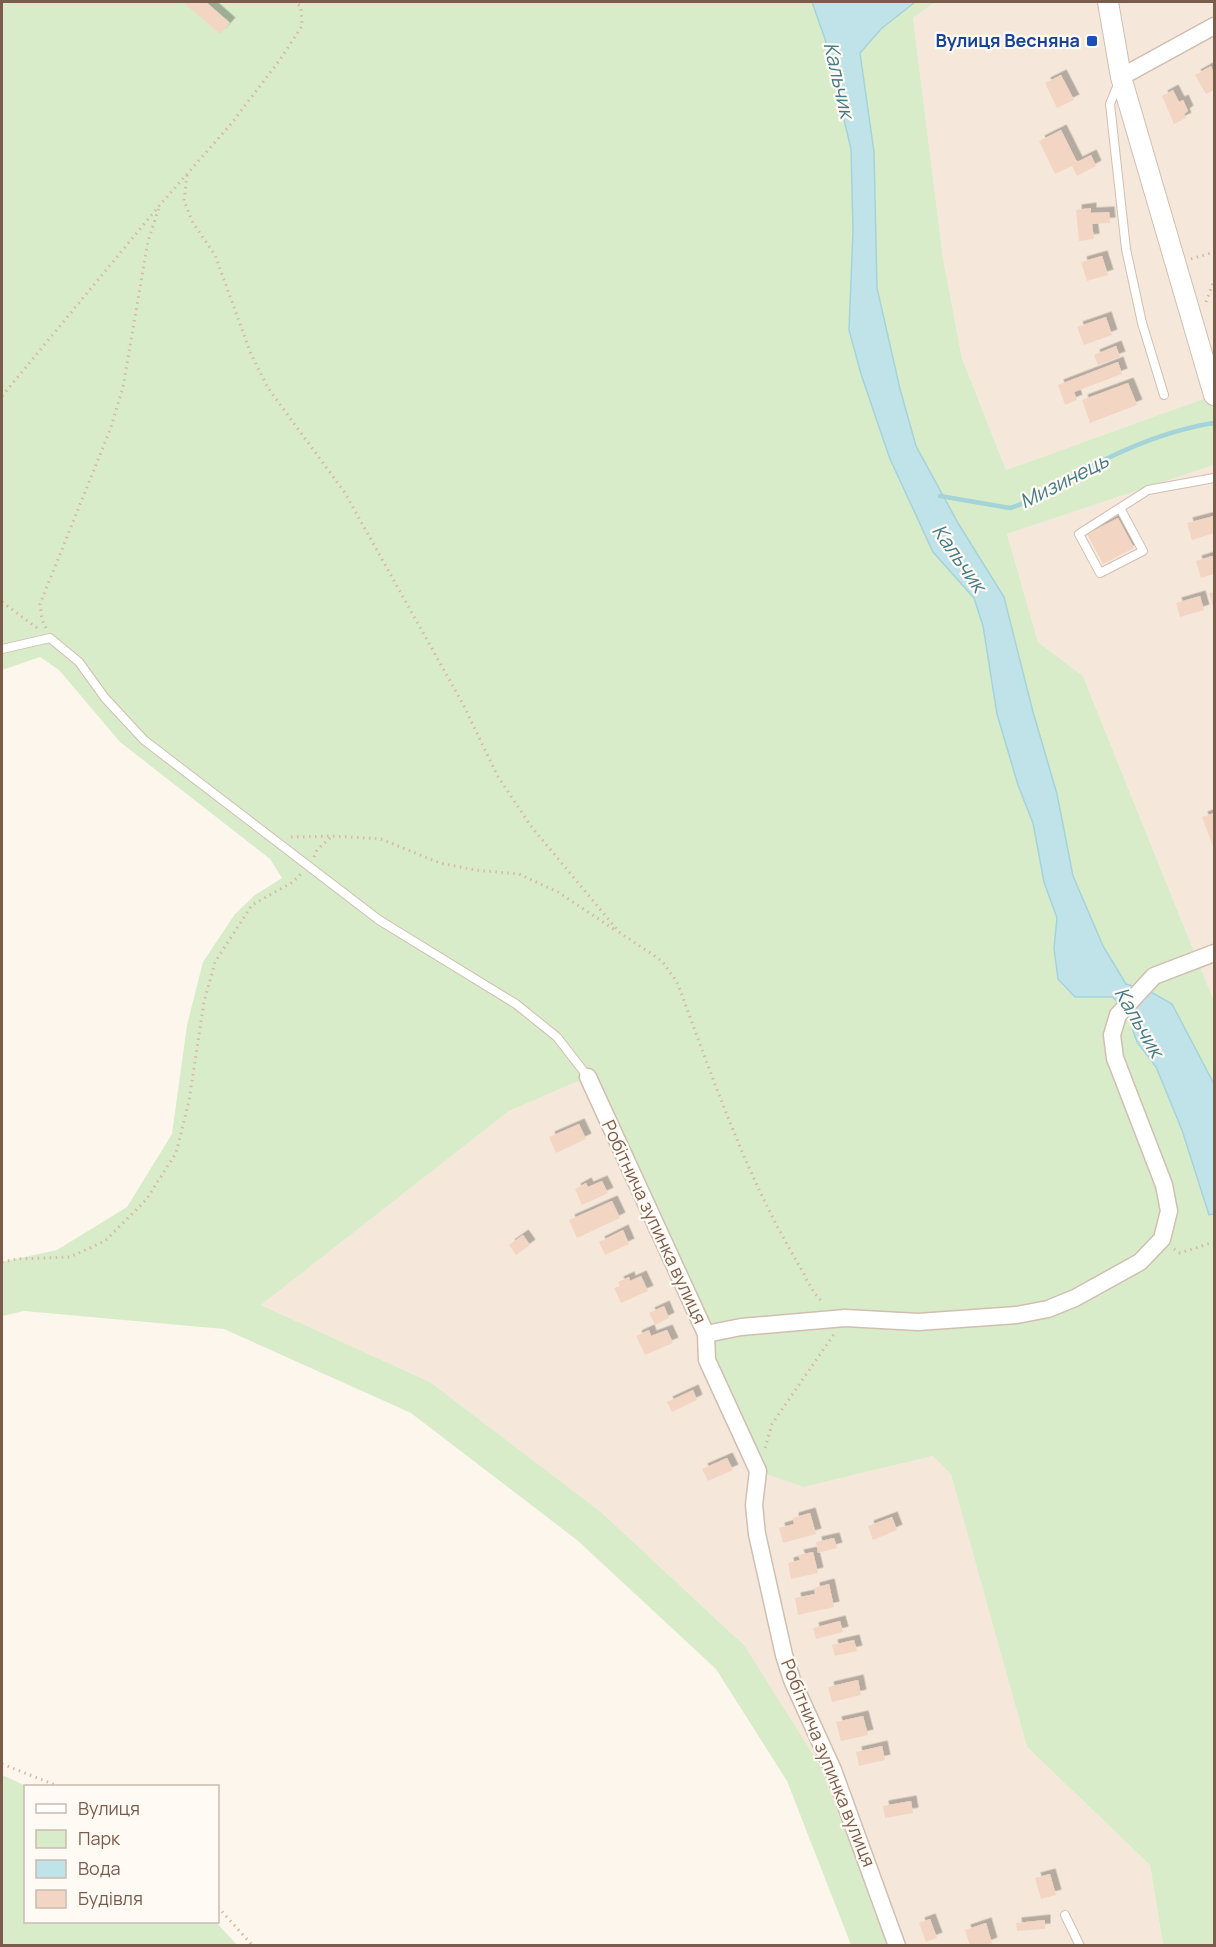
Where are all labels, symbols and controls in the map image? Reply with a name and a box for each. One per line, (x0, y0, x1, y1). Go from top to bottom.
place label: Вулиця Весняна (935, 28, 1080, 52)
marker: Вулиця Весняна (1085, 34, 1099, 48)
water label: Кальчик (818, 39, 862, 123)
water label: Мизинець (1015, 447, 1113, 514)
water label: Кальчик (926, 518, 994, 600)
water label: Кальчик (1108, 982, 1172, 1065)
street label: Робітнича зупинка вулиця (597, 1116, 713, 1327)
street label: Робітнича зупинка вулиця (776, 1655, 882, 1870)
legend (24, 1785, 219, 1923)
text: Вулиця (78, 1796, 140, 1820)
text: Парк (78, 1826, 121, 1850)
text: Вода (78, 1856, 120, 1880)
text: Будівля (78, 1886, 143, 1910)

